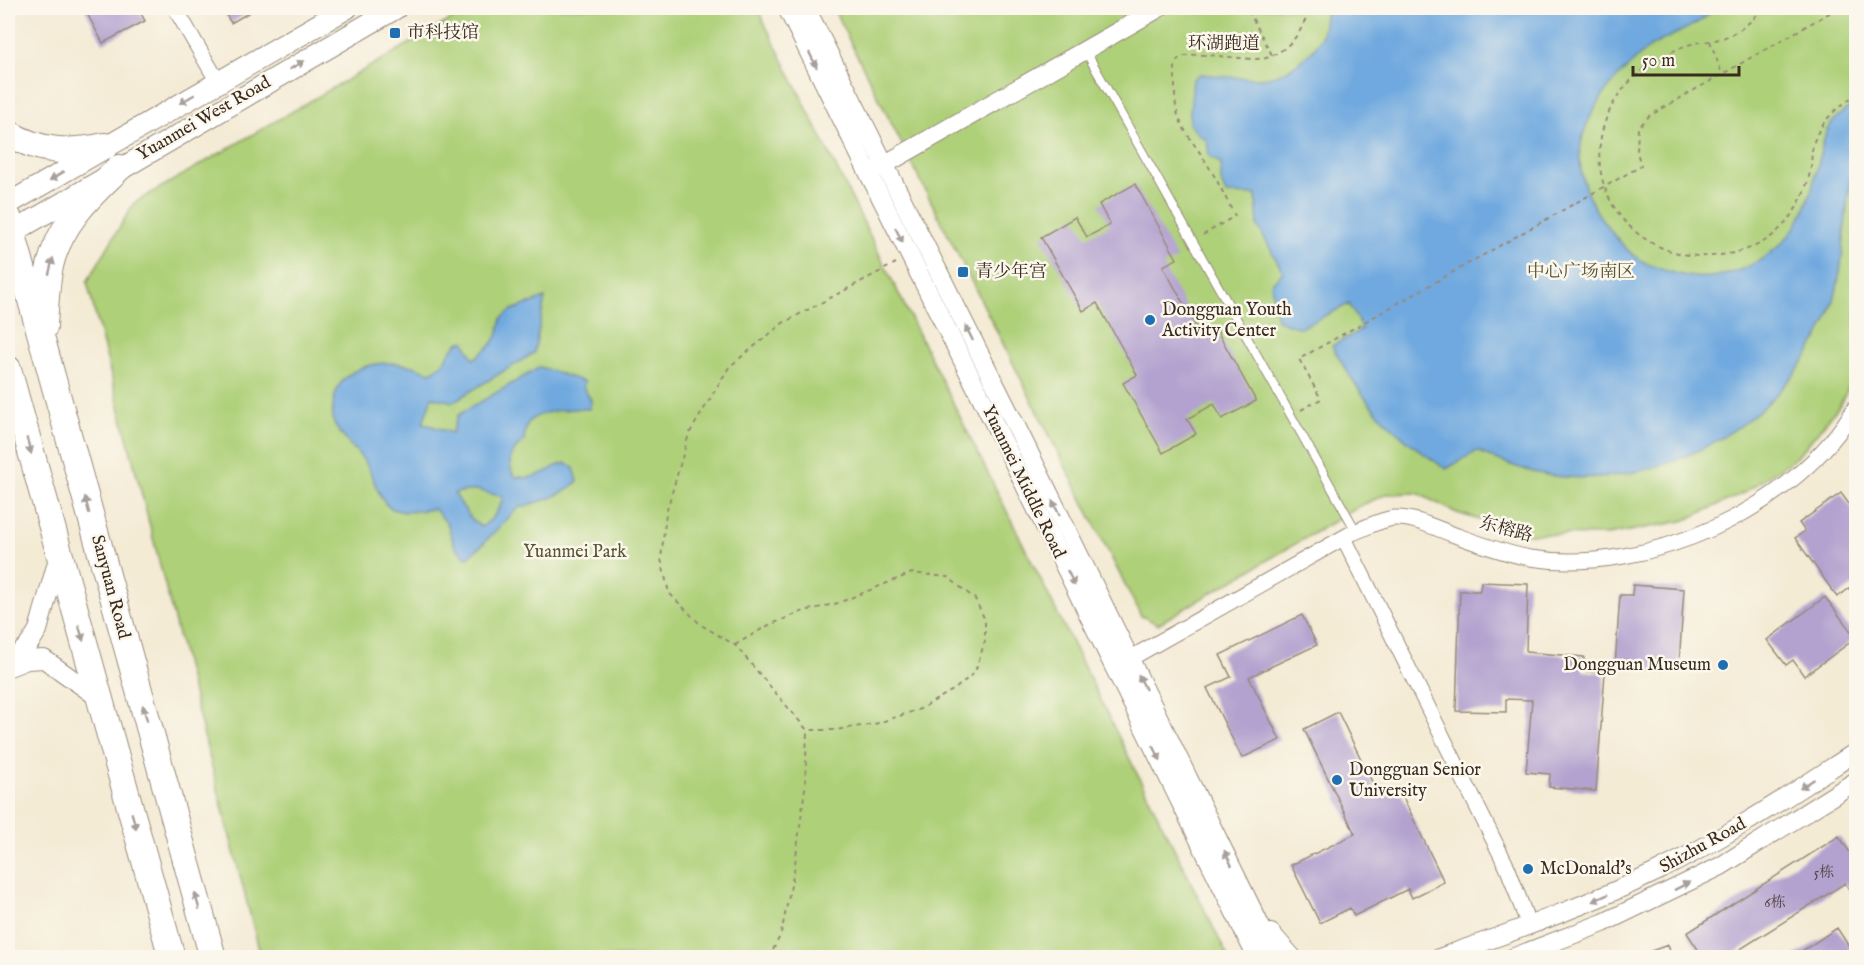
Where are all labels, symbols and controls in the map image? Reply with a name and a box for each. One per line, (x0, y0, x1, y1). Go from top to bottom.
place label: 市科技馆 (407, 22, 479, 45)
marker: 市科技馆 (388, 26, 402, 40)
street label: 环湖跑道 (1188, 33, 1260, 56)
scale bar (1633, 39, 1740, 77)
text: 50 m (1642, 50, 1675, 73)
one-way arrow (808, 51, 818, 68)
one-way arrow (289, 60, 306, 70)
street label: Yuanmei West Road (133, 71, 275, 167)
one-way arrow (179, 94, 195, 105)
one-way arrow (49, 170, 65, 181)
one-way arrow (894, 227, 904, 244)
one-way arrow (46, 257, 56, 275)
place label: 青少年宫 (975, 261, 1047, 284)
park label: 中心广场南区 (1527, 261, 1635, 284)
marker: 青少年宫 (956, 265, 970, 279)
place label: Dongguan Youth Activity Center (1161, 299, 1292, 343)
marker: Dongguan Youth Activity Center (1143, 313, 1157, 327)
one-way arrow (964, 325, 974, 342)
street label: Yuanmei Middle Road (976, 402, 1070, 563)
one-way arrow (25, 437, 34, 455)
one-way arrow (82, 496, 91, 514)
one-way arrow (1052, 499, 1061, 516)
street label: 东榕路 (1477, 512, 1535, 548)
street label: Sanyuan Road (85, 533, 135, 642)
park label: Yuanmei Park (523, 541, 627, 564)
one-way arrow (1066, 570, 1076, 587)
one-way arrow (77, 625, 86, 643)
place label: Dongguan Museum (1563, 654, 1711, 677)
marker: Dongguan Museum (1716, 658, 1730, 672)
one-way arrow (1138, 674, 1147, 691)
one-way arrow (140, 704, 149, 722)
one-way arrow (1152, 745, 1161, 762)
place label: Dongguan Senior University (1349, 759, 1481, 803)
marker: Dongguan Senior University (1330, 773, 1344, 787)
one-way arrow (1799, 778, 1815, 789)
one-way arrow (130, 812, 139, 830)
street label: Shizhu Road (1656, 813, 1751, 879)
one-way arrow (1224, 849, 1233, 866)
place label: McDonald's (1540, 858, 1632, 881)
marker: McDonald's (1521, 862, 1535, 876)
house number: 5栋 (1814, 863, 1834, 882)
one-way arrow (1673, 881, 1690, 891)
one-way arrow (192, 892, 201, 910)
house number: 6栋 (1764, 893, 1786, 912)
one-way arrow (1591, 894, 1609, 903)

